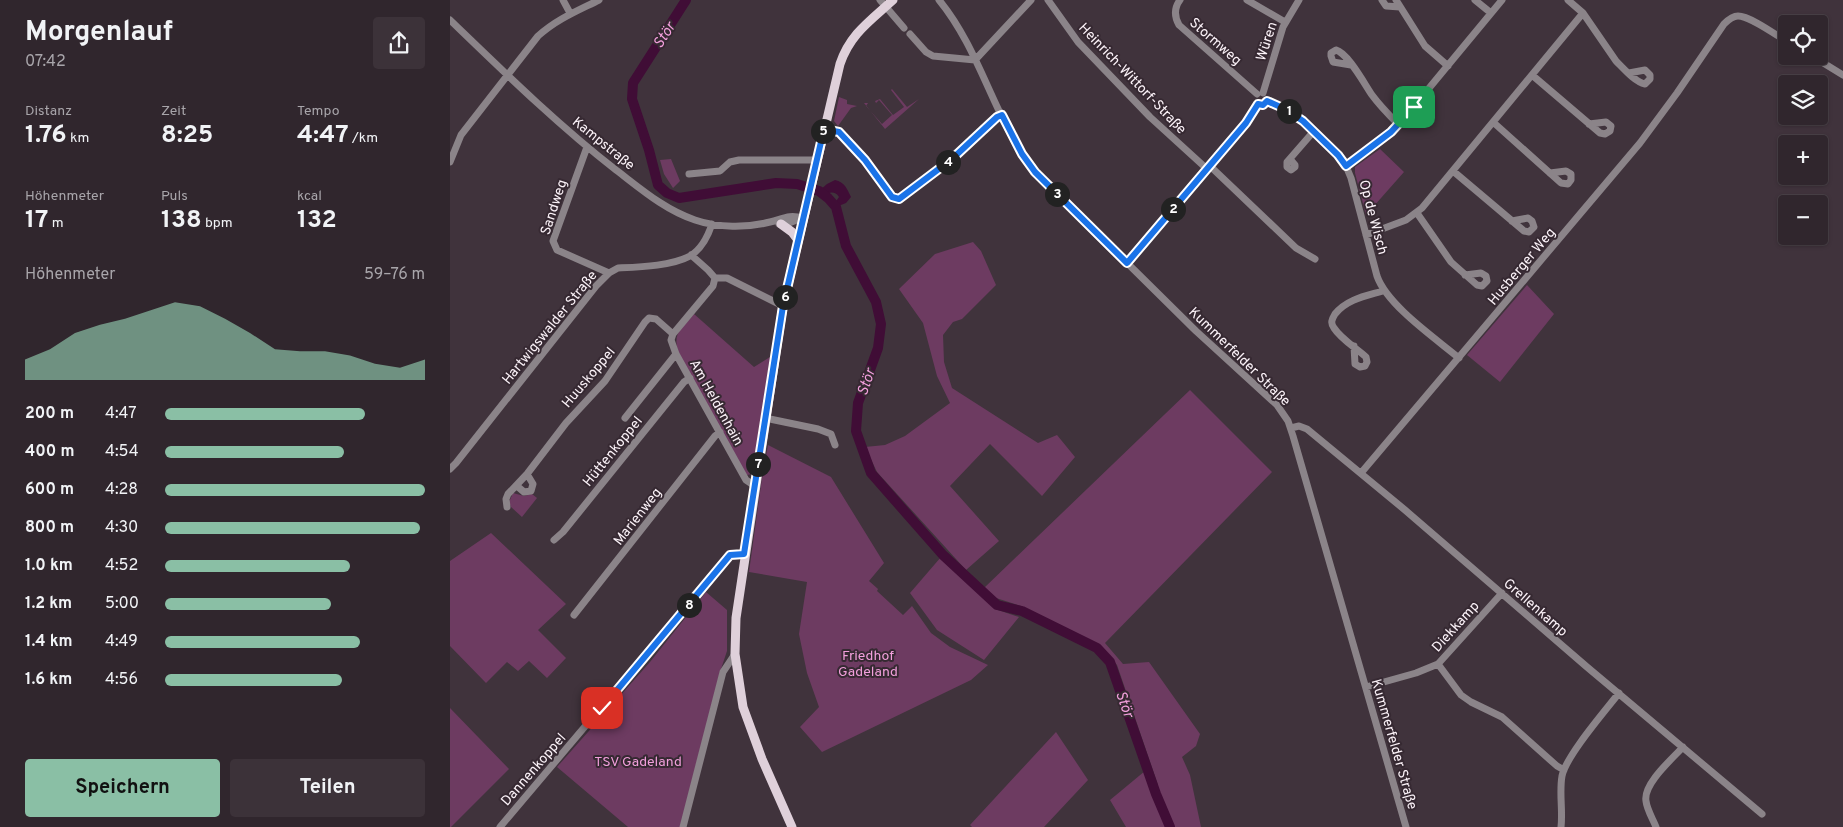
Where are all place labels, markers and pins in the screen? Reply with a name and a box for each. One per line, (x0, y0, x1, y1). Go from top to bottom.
pin (1393, 86, 1435, 128)
pin: 1 (1276, 98, 1302, 124)
pin: 5 (810, 118, 836, 144)
pin: 4 (936, 150, 960, 174)
pin: 3 (1044, 182, 1070, 206)
pin: 2 (1160, 196, 1186, 222)
pin: 6 (772, 284, 798, 310)
pin: 7 (746, 452, 770, 476)
pin: 8 (676, 592, 702, 618)
pin (581, 687, 623, 729)

